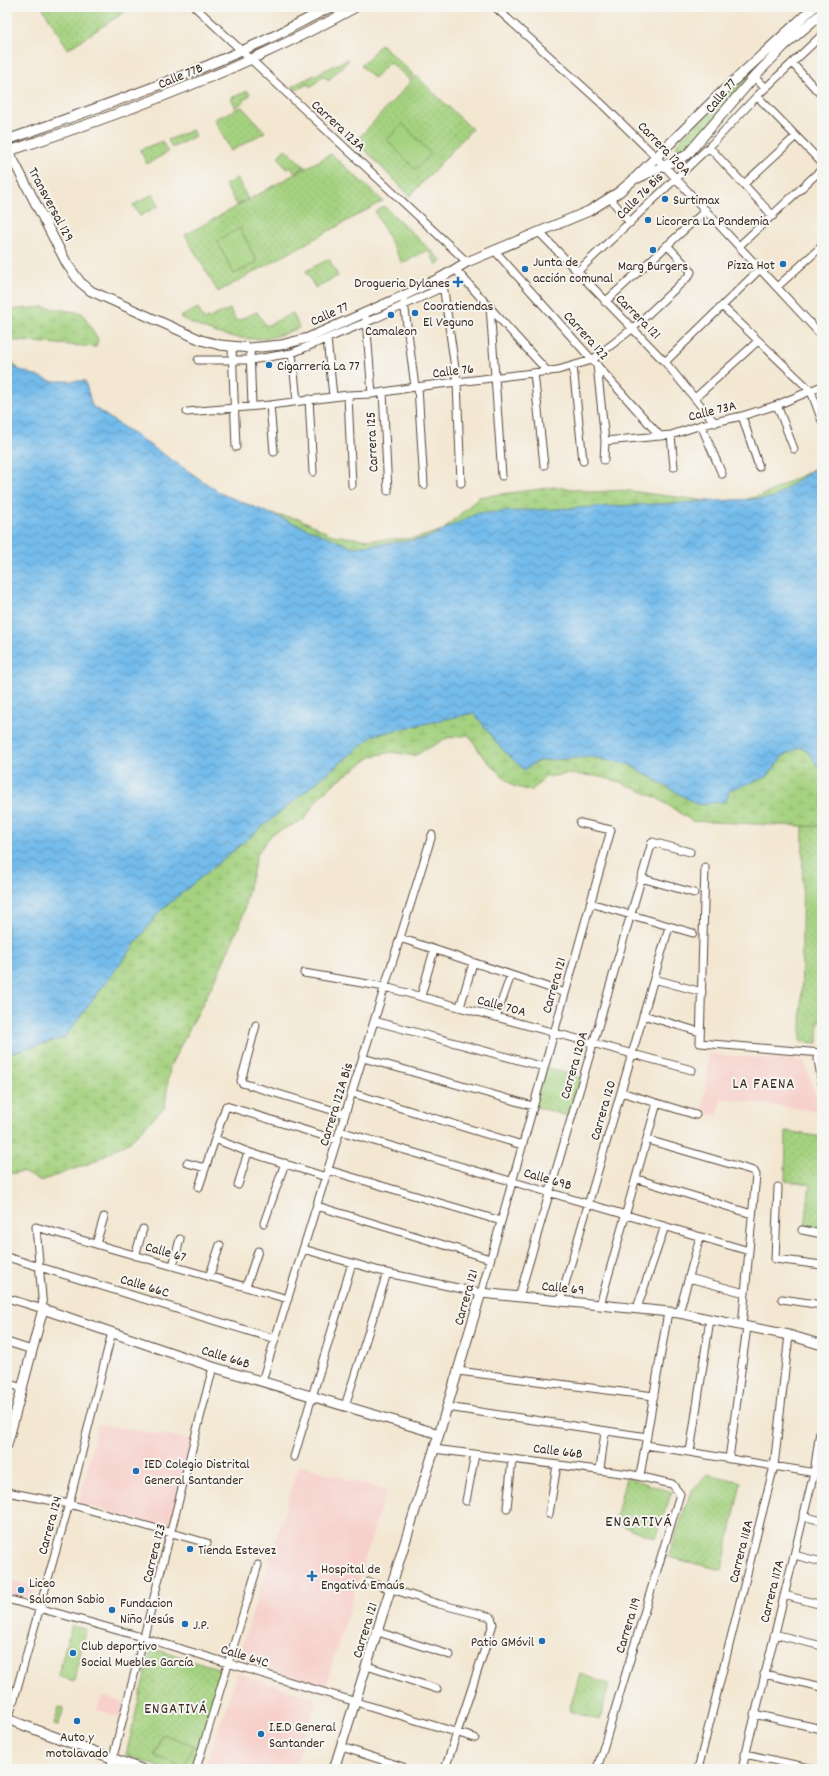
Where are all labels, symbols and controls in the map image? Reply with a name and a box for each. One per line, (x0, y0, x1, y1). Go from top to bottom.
street label: Calle 77B (155, 59, 207, 95)
street label: Calle 77 (701, 74, 742, 118)
street label: Carrera 123A (306, 96, 370, 157)
street label: Carrera 120A (632, 117, 695, 182)
street label: Transversal 129 (22, 164, 78, 246)
street label: Calle 76 Bis (612, 168, 669, 225)
place label: Surtimax (673, 191, 720, 211)
marker: Surtimax (660, 194, 670, 204)
place label: Licorera La Pandemia (656, 212, 769, 232)
marker: Licorera La Pandemia (643, 215, 653, 225)
marker: Marg Burgers (648, 245, 658, 255)
place label: Junta de acción comunal (533, 253, 614, 289)
place label: Pizza Hot (727, 256, 775, 276)
place label: Marg Burgers (618, 257, 688, 277)
marker: Pizza Hot (778, 259, 788, 269)
marker: Junta de acción comunal (520, 264, 530, 274)
place label: Drogueria Dylanes (354, 274, 450, 294)
marker: Drogueria Dylanes (453, 277, 463, 287)
street label: Carrera 121 (610, 290, 665, 345)
place label: Cooratiendas El Veguno (423, 297, 494, 333)
street label: Calle 77 (307, 298, 352, 332)
street label: Carrera 122 (558, 307, 613, 365)
marker: Cooratiendas El Veguno (410, 308, 420, 318)
marker: Camaleon (386, 310, 396, 320)
place label: Camaleon (365, 322, 417, 342)
place label: Cigarrería La 77 (277, 357, 360, 377)
street label: Calle 76 (431, 359, 475, 384)
marker: Cigarrería La 77 (264, 360, 274, 370)
street label: Calle 73A (686, 396, 739, 428)
street label: Carrera 125 (361, 411, 385, 473)
street label: Carrera 121 (537, 955, 572, 1016)
street label: Calle 70A (475, 991, 529, 1023)
street label: Carrera 120A (556, 1029, 594, 1102)
street label: Carrera 122A Bis (315, 1060, 359, 1149)
district label: LA FAENA (732, 1074, 796, 1096)
street label: Carrera 120 (586, 1078, 622, 1143)
street label: Calle 69B (521, 1163, 574, 1196)
street label: Calle 67 (143, 1238, 188, 1268)
street label: Carrera 121 (449, 1267, 484, 1328)
street label: Calle 66C (118, 1270, 171, 1304)
street label: Calle 69 (540, 1277, 585, 1301)
street label: Calle 66B (199, 1341, 253, 1375)
street label: Calle 66B (532, 1439, 584, 1465)
place label: IED Colegio Distrital General Santander (144, 1455, 250, 1491)
marker: IED Colegio Distrital General Santander (131, 1466, 141, 1476)
street label: Carrera 124 (34, 1494, 68, 1557)
district label: ENGATIVÁ (605, 1511, 673, 1534)
street label: Carrera 118A (724, 1517, 760, 1585)
street label: Carrera 123 (138, 1522, 172, 1585)
place label: Tienda Estevez (198, 1541, 277, 1561)
marker: Tienda Estevez (185, 1544, 195, 1554)
street label: Carrera 117A (755, 1558, 790, 1625)
place label: Hospital de Engativá Emaús (321, 1560, 405, 1596)
marker: Hospital de Engativá Emaús (306, 1570, 318, 1582)
place label: Liceo Salomon Sabio (29, 1574, 104, 1610)
marker: Liceo Salomon Sabio (16, 1585, 26, 1595)
place label: Fundacion Niño Jesús (120, 1594, 175, 1630)
street label: Carrera 119 (611, 1595, 647, 1656)
street label: Carrera 121 (348, 1600, 384, 1661)
marker: Fundacion Niño Jesús (107, 1605, 117, 1615)
place label: J.P. (193, 1616, 209, 1636)
marker: J.P. (180, 1619, 190, 1629)
place label: Patio GMóvil (471, 1633, 535, 1653)
marker: Patio GMóvil (537, 1636, 547, 1646)
place label: Club deportivo Social Muebles García (81, 1637, 194, 1673)
street label: Calle 64C (218, 1640, 271, 1674)
marker: Club deportivo Social Muebles García (68, 1648, 78, 1658)
district label: ENGATIVÁ (144, 1699, 208, 1721)
marker: Auto y motolavado (72, 1716, 82, 1726)
place label: I.E.D General Santander (269, 1718, 336, 1754)
place label: Auto y motolavado (46, 1728, 108, 1764)
marker: I.E.D General Santander (256, 1729, 266, 1739)

